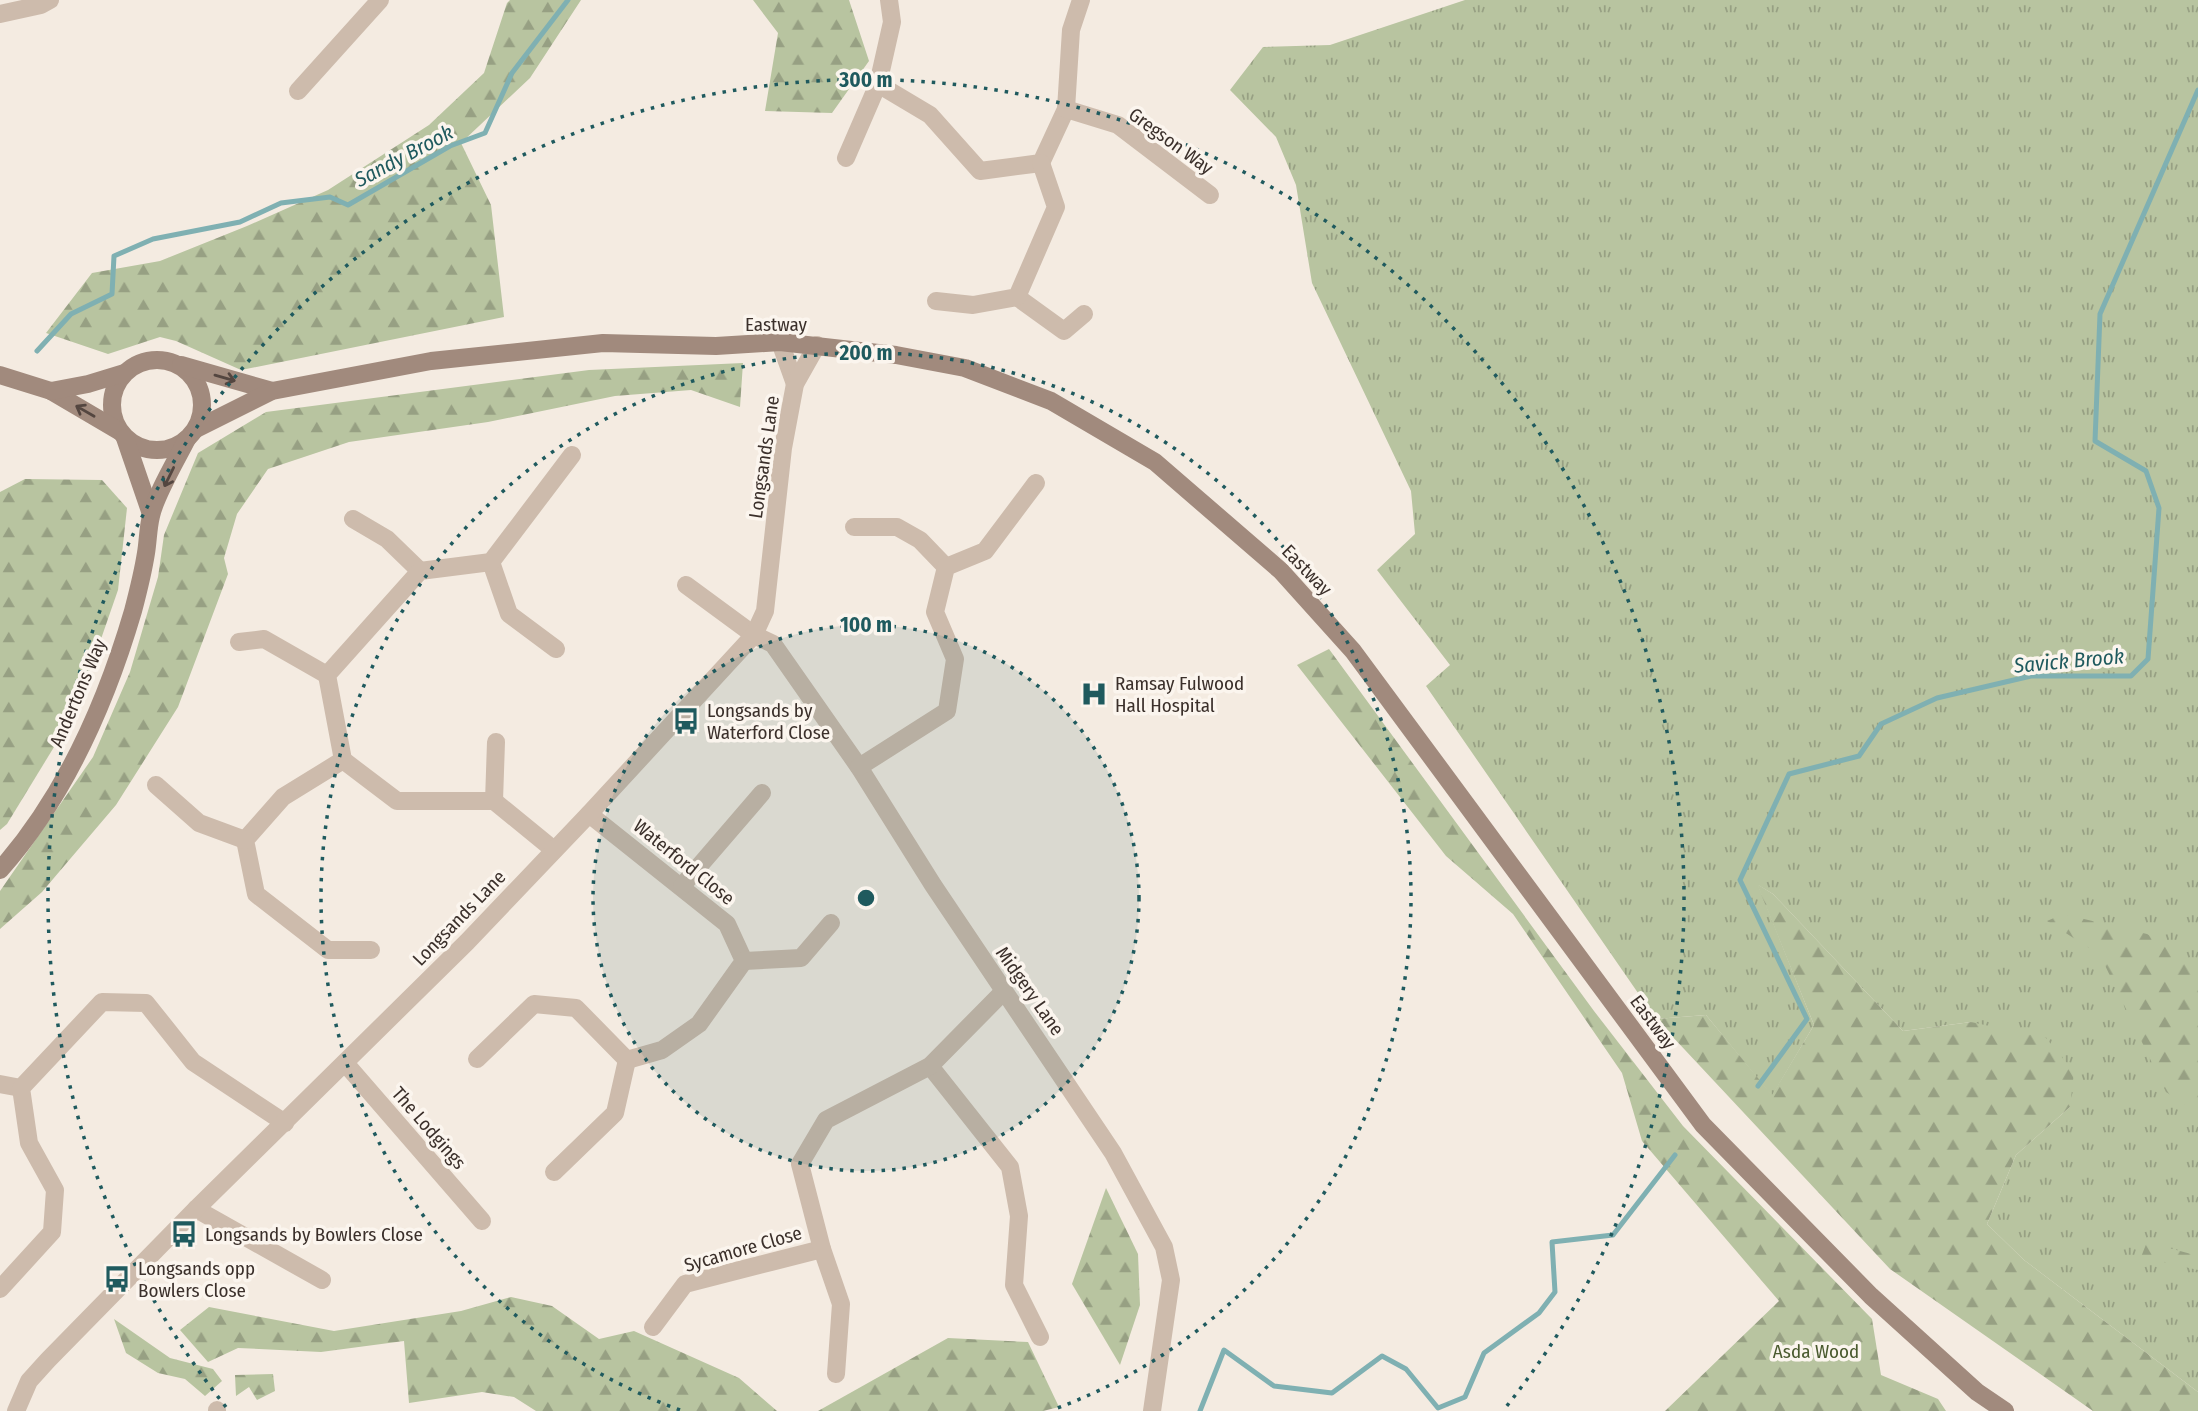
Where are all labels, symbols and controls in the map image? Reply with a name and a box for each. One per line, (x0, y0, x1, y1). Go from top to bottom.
text: 300 m (838, 67, 893, 93)
street label: Gregson Way (1124, 103, 1218, 180)
water label: Sandy Brook (349, 119, 458, 193)
street label: Eastway (745, 313, 807, 336)
text: 200 m (838, 340, 893, 366)
one-way arrow (214, 372, 236, 385)
street label: Longsands Lane (744, 394, 784, 520)
one-way arrow (75, 404, 95, 418)
one-way arrow (162, 466, 175, 487)
street label: Eastway (1277, 540, 1337, 601)
text: 100 m (840, 612, 892, 638)
street label: Andertons Way (45, 635, 111, 751)
water label: Savick Brook (2012, 643, 2125, 679)
place label: Ramsay Fulwood Hall Hospital (1115, 672, 1244, 717)
hospital icon: Ramsay Fulwood Hall Hospital (1079, 679, 1109, 709)
place label: Longsands by Waterford Close (707, 699, 830, 744)
bus stop icon: Longsands by Waterford Close (671, 706, 701, 736)
street label: Waterford Close (629, 814, 739, 910)
street label: Longsands Lane (408, 865, 510, 971)
centre of rings (854, 886, 878, 910)
street label: Midgery Lane (991, 942, 1069, 1040)
street label: Eastway (1625, 990, 1681, 1054)
street label: The Lodgings (387, 1082, 471, 1174)
bus stop icon: Longsands by Bowlers Close (169, 1219, 199, 1249)
street label: Sycamore Close (682, 1221, 804, 1277)
place label: Longsands by Bowlers Close (205, 1223, 423, 1246)
place label: Longsands opp Bowlers Close (138, 1257, 255, 1302)
bus stop icon: Longsands opp Bowlers Close (102, 1264, 132, 1294)
park label: Asda Wood (1773, 1340, 1859, 1363)

